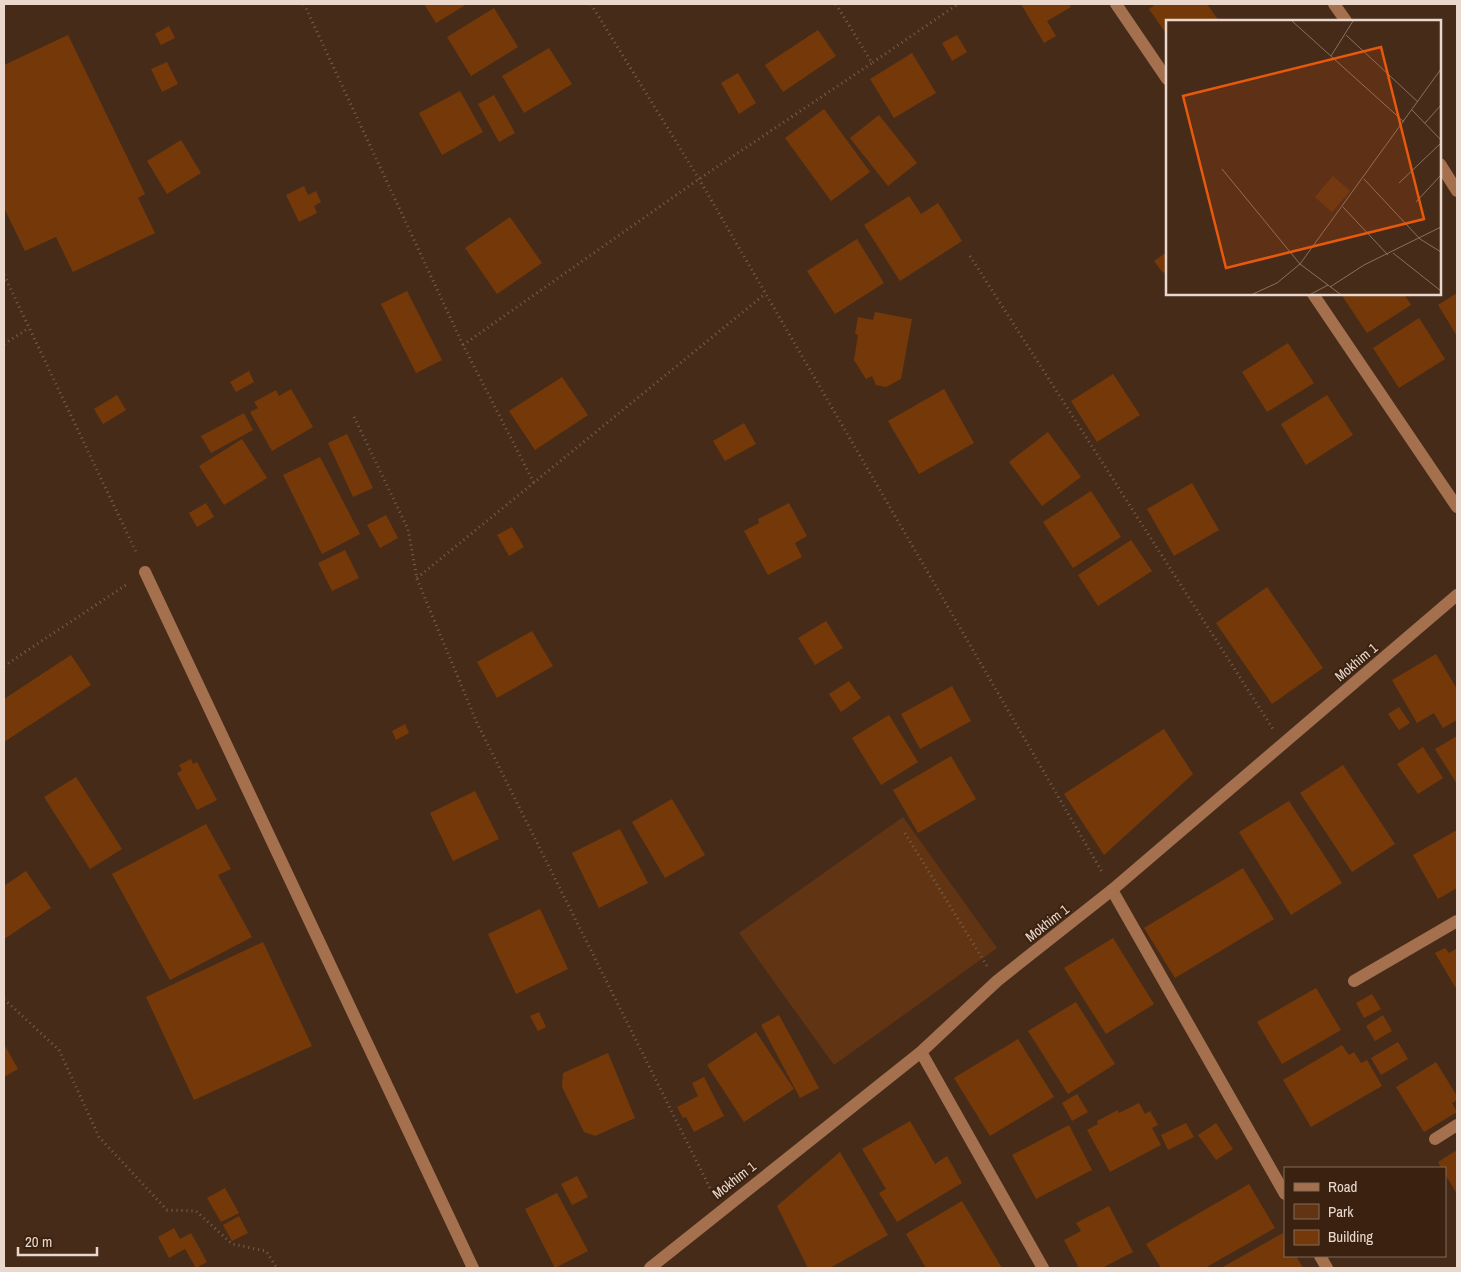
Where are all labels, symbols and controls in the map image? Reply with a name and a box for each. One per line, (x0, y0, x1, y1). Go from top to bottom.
inset map (1166, 20, 1441, 295)
street label: Mokhim 1 (1331, 639, 1382, 685)
street label: Mokhim 1 (1022, 900, 1073, 946)
street label: Mokhim 1 (709, 1157, 760, 1203)
legend (1284, 1167, 1446, 1257)
text: Road (1328, 1176, 1357, 1197)
text: Park (1328, 1201, 1354, 1222)
scale bar (18, 1224, 96, 1256)
text: Building (1328, 1226, 1373, 1247)
text: 20 m (25, 1231, 52, 1252)

